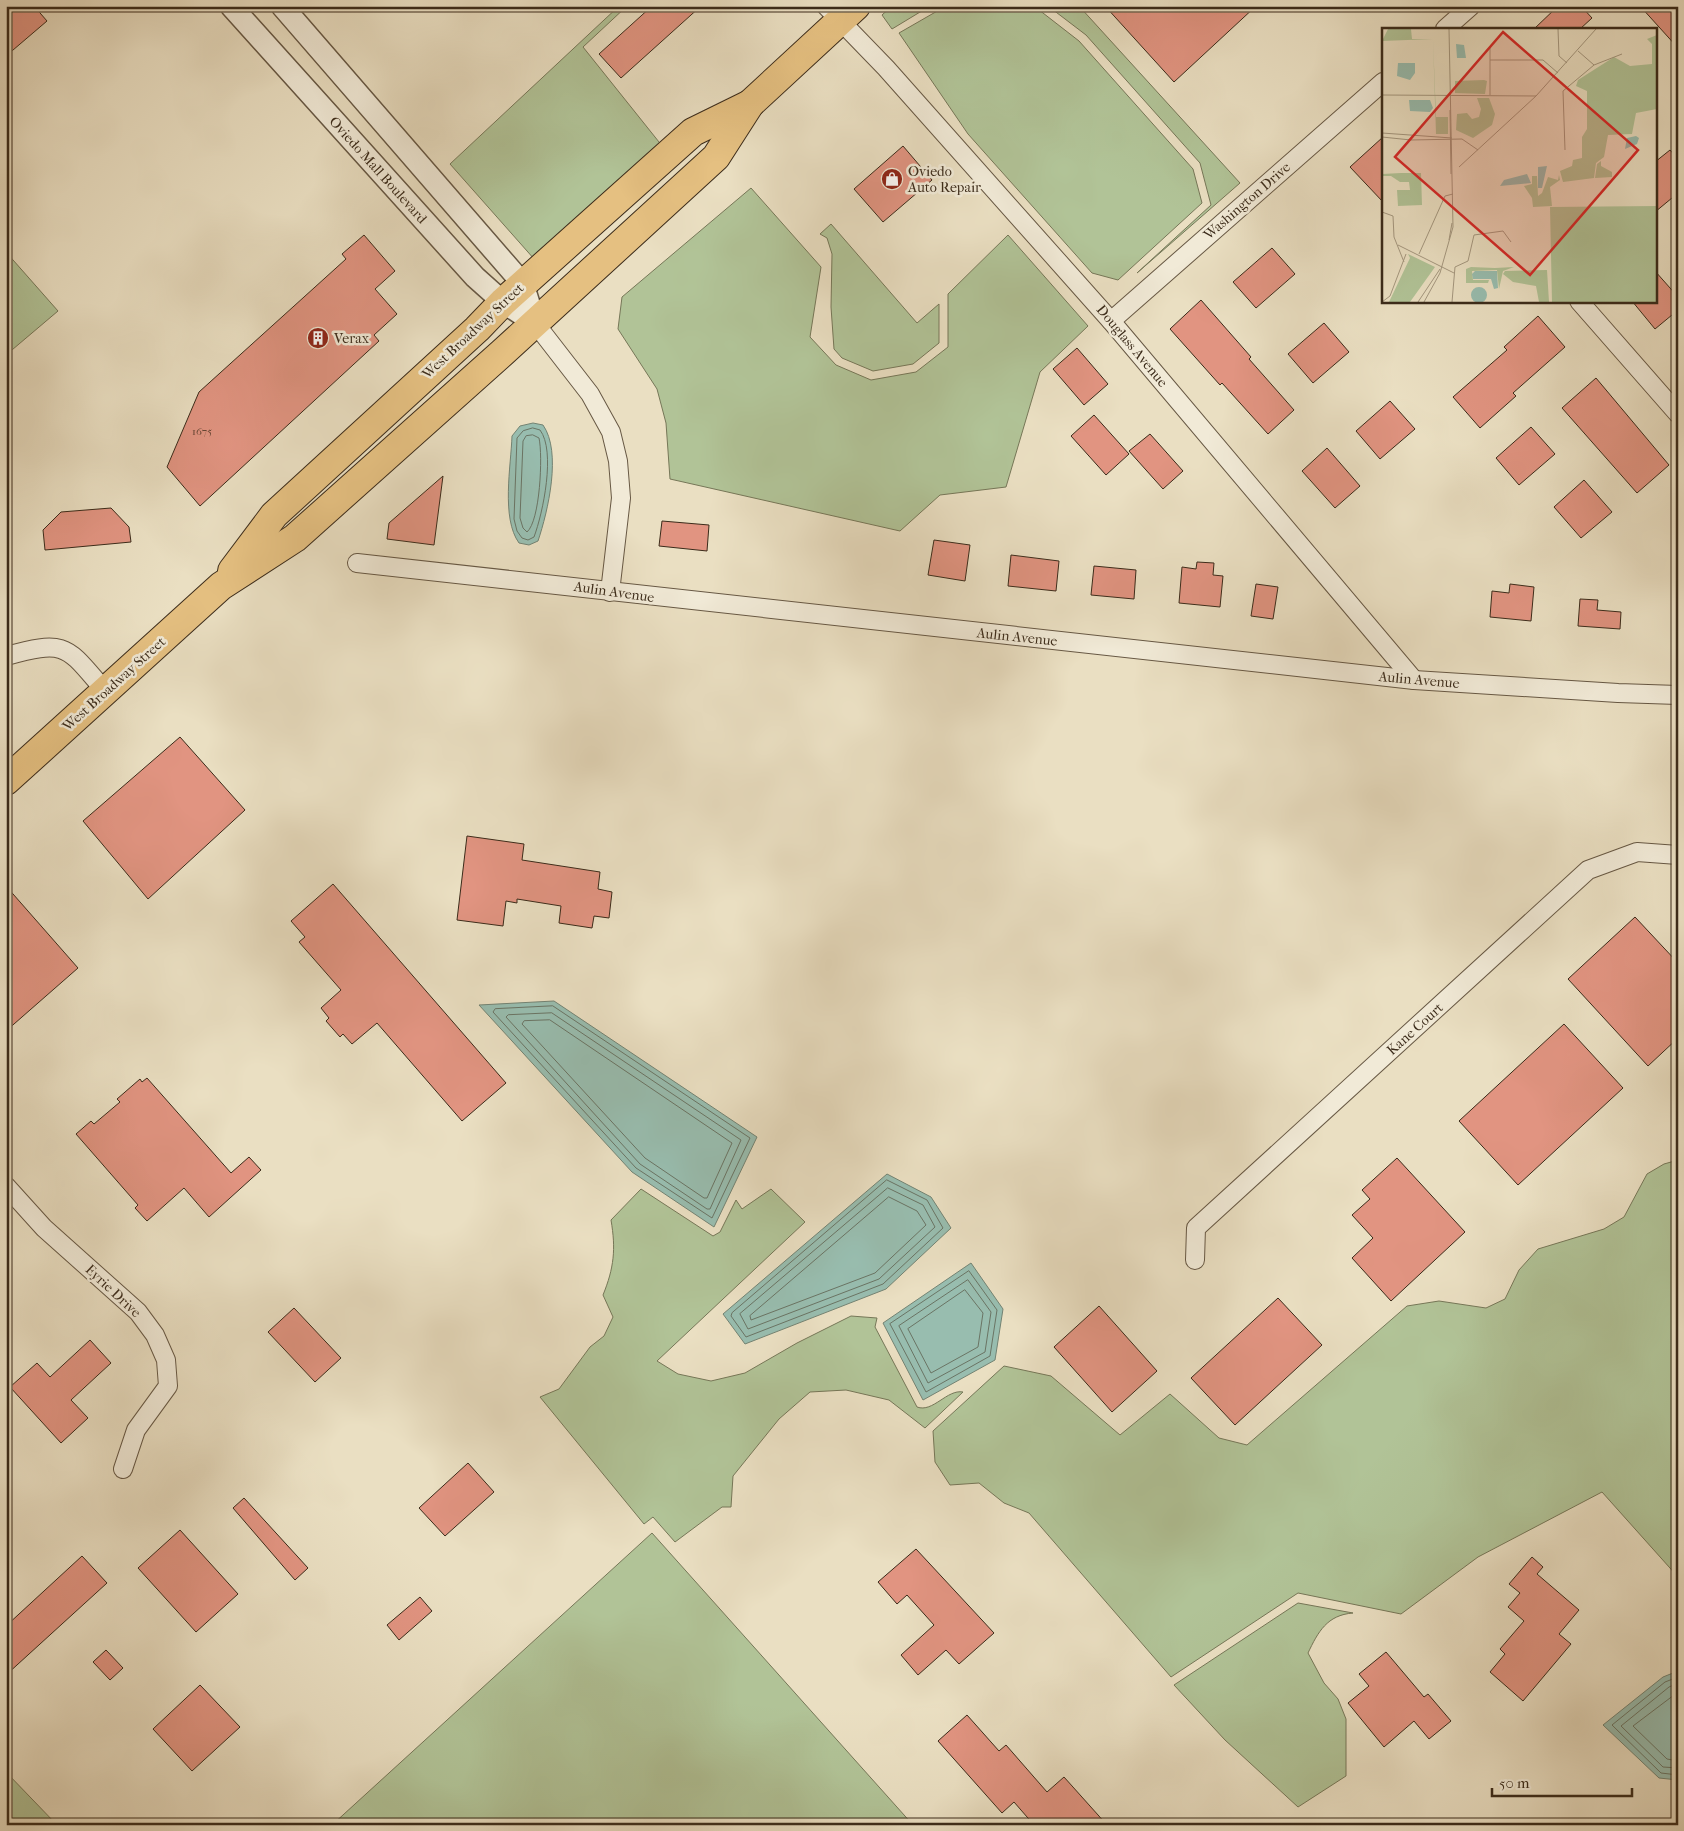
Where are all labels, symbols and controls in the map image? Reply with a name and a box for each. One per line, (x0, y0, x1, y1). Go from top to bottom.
inset map (1382, 28, 1656, 302)
street label: Oviedo Mall Boulevard (325, 113, 431, 227)
street label: Washington Drive (1199, 159, 1294, 244)
place label: Oviedo Auto Repair (907, 163, 981, 196)
shop icon: Oviedo Auto Repair (880, 167, 904, 191)
street label: West Broadway Street (418, 279, 527, 383)
street label: Douglass Avenue (1093, 301, 1171, 391)
building icon: Verax (306, 326, 330, 350)
place label: Verax (333, 330, 370, 347)
house number: 1675 (192, 425, 212, 438)
street label: Aulin Avenue (572, 578, 655, 606)
street label: Aulin Avenue (975, 624, 1058, 650)
street label: West Broadway Street (58, 633, 169, 735)
street label: Aulin Avenue (1377, 668, 1460, 692)
street label: Kane Court (1383, 999, 1447, 1059)
street label: Eyrie Drive (82, 1261, 144, 1321)
scale bar (1492, 1766, 1632, 1798)
text: 50 m (1499, 1774, 1530, 1792)

